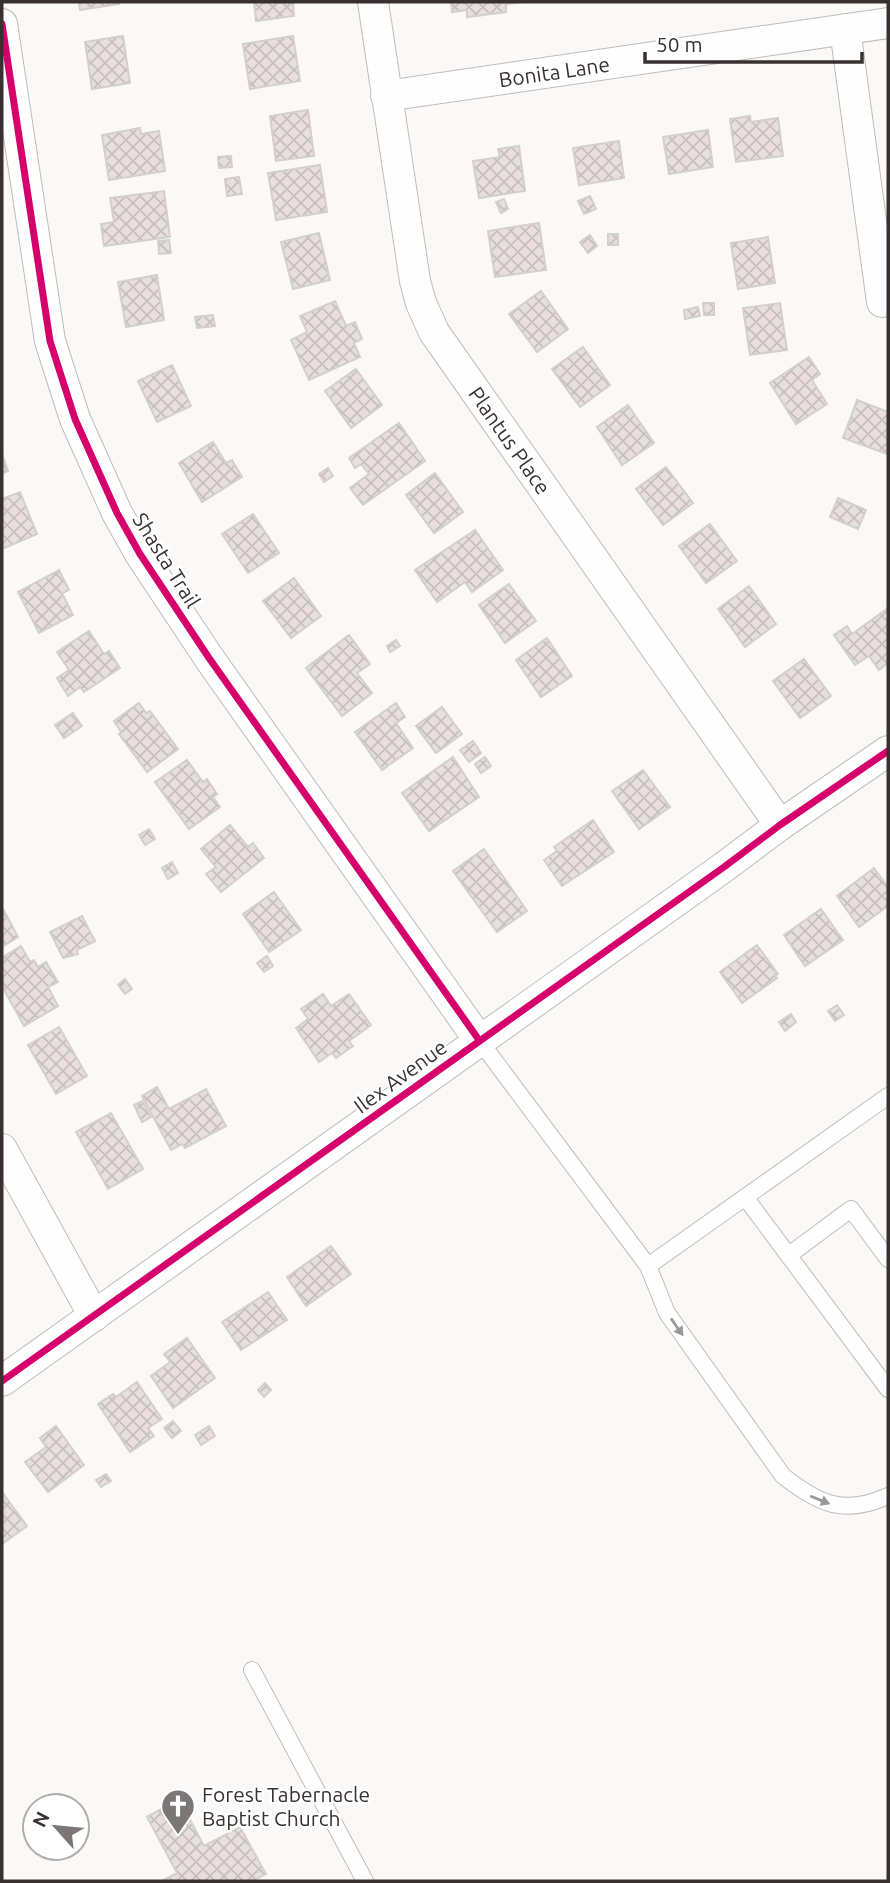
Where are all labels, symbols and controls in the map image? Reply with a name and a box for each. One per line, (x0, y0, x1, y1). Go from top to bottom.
scale bar (645, 21, 862, 65)
text: 50 m (656, 32, 703, 56)
street label: Bonita Lane (497, 52, 611, 91)
street label: Plantus Place (464, 382, 556, 498)
street label: Shasta Trail (128, 508, 206, 612)
street label: Ilex Avenue (349, 1034, 451, 1118)
one-way arrow (670, 1318, 684, 1336)
one-way arrow (810, 1495, 831, 1506)
place label: Forest Tabernacle Baptist Church (202, 1782, 370, 1830)
church icon: Forest Tabernacle Baptist Church (159, 1787, 197, 1836)
north arrow (21, 1792, 91, 1862)
text: N (28, 1808, 54, 1831)

